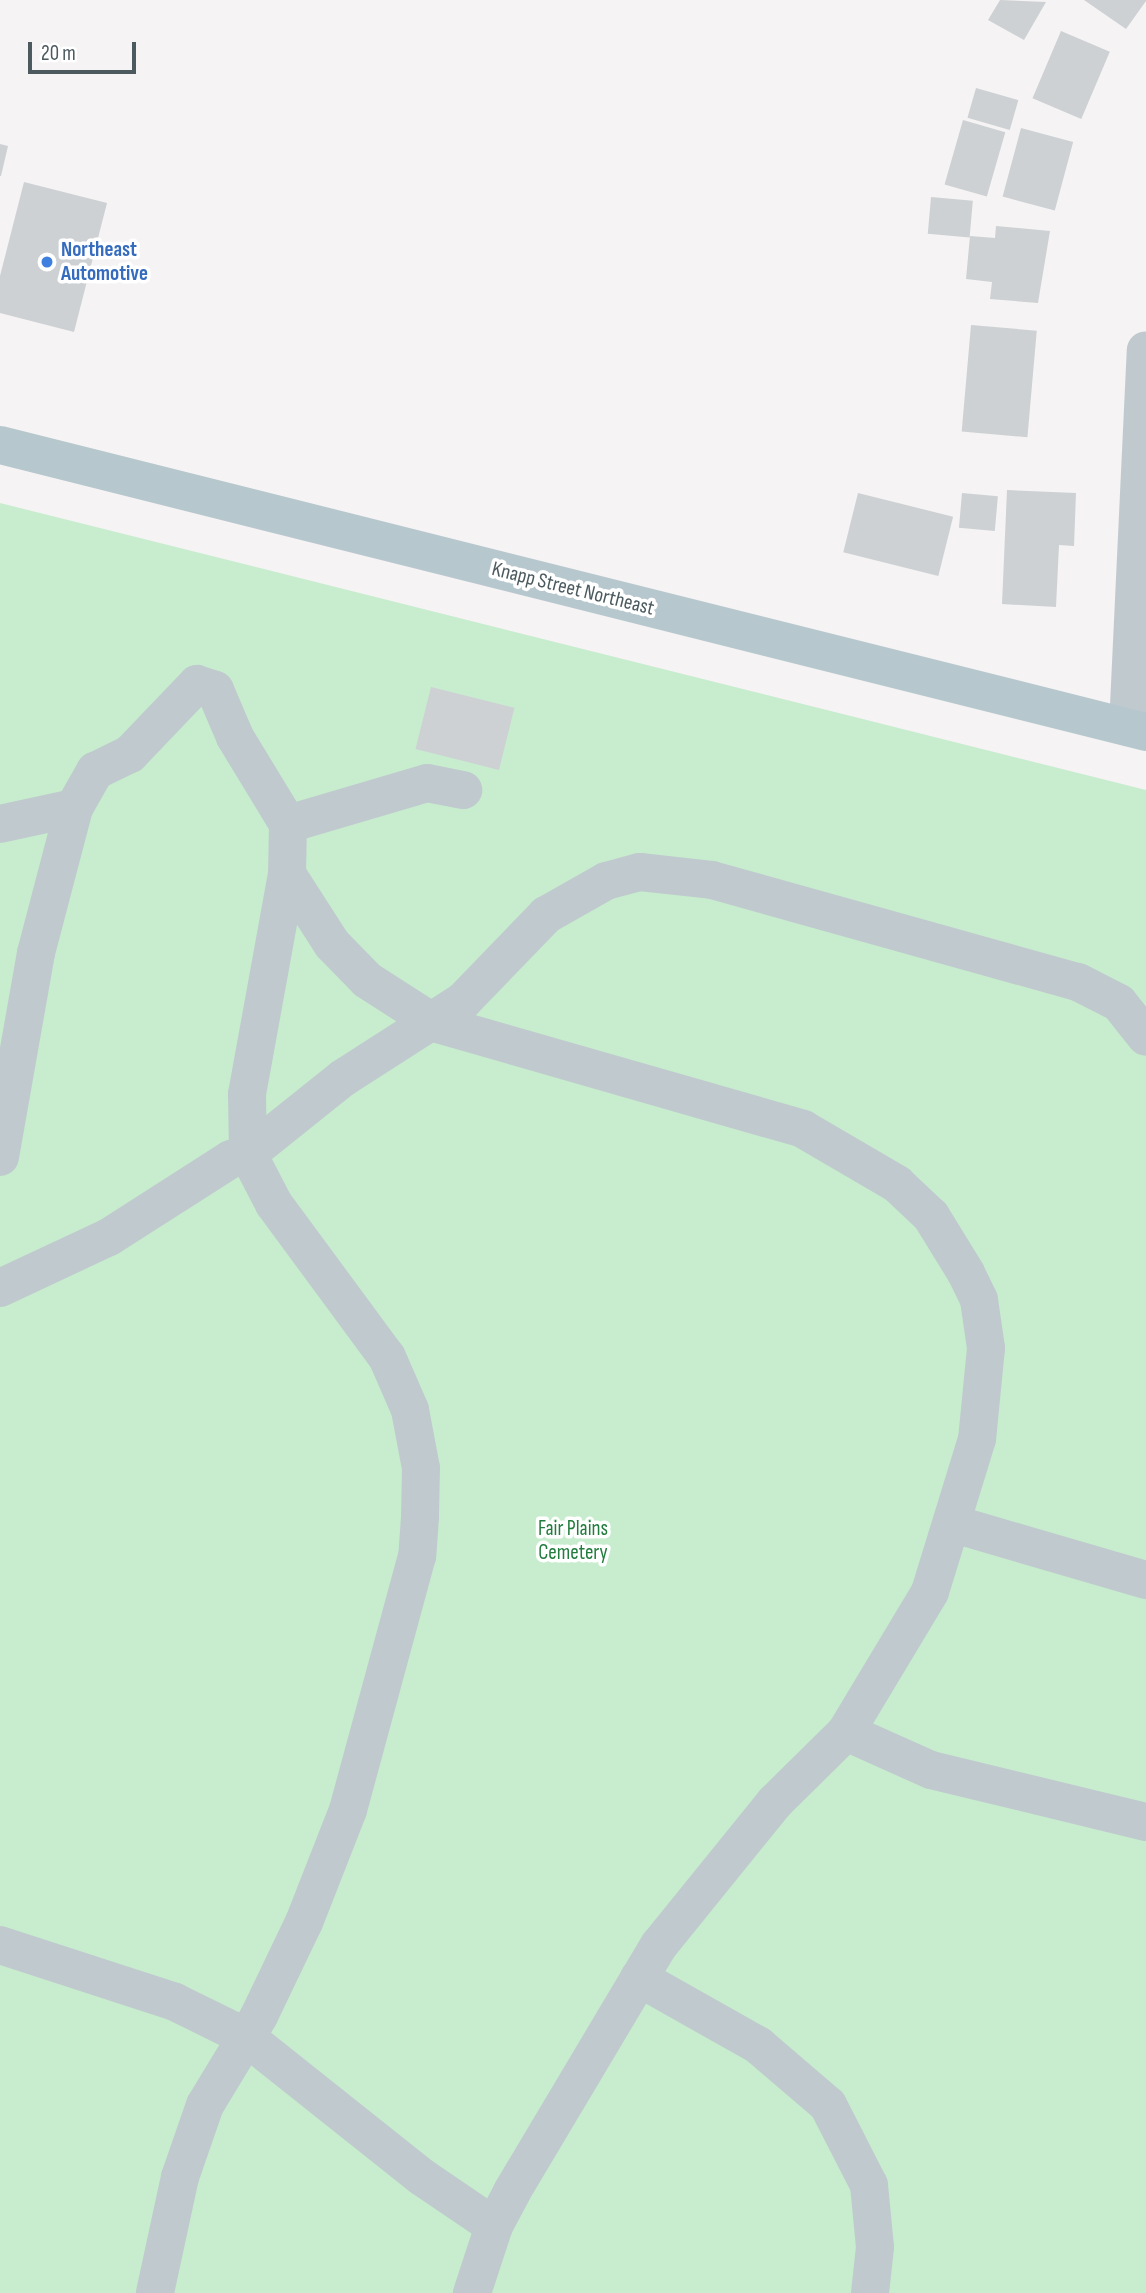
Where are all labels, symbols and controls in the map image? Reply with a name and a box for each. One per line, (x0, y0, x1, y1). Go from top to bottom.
scale bar (32, 28, 140, 72)
text: 20 m (41, 41, 76, 66)
place label: Northeast Automotive (61, 237, 148, 287)
marker: Northeast Automotive (39, 254, 55, 270)
street label: Knapp Street Northeast (489, 557, 657, 621)
park label: Fair Plains Cemetery (538, 1516, 608, 1566)

